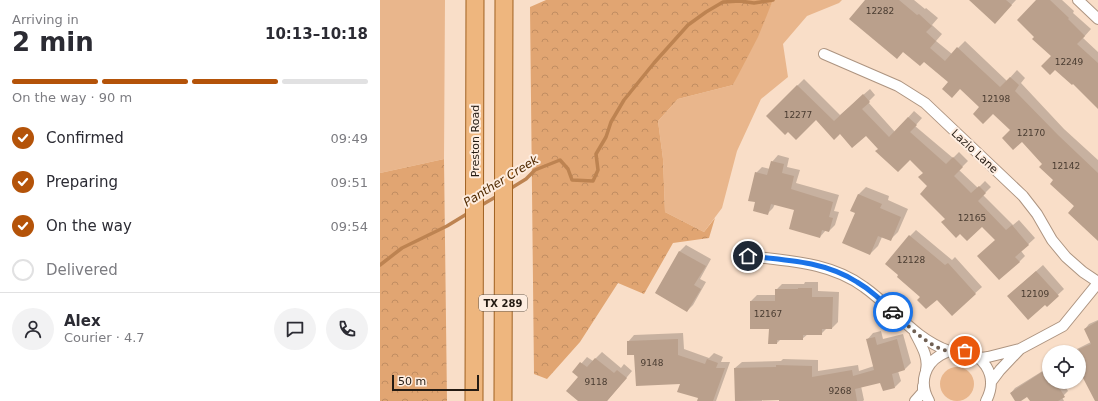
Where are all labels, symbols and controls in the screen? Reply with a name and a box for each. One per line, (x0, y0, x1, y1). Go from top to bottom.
house number: 12282 (866, 6, 894, 16)
text: Arriving in (12, 12, 79, 27)
text: 10:13–10:18 (265, 25, 368, 43)
text: 2 min (12, 27, 94, 57)
house number: 12249 (1055, 57, 1084, 67)
text: On the way · 90 m (12, 90, 132, 105)
house number: 12198 (982, 94, 1011, 104)
street label: Preston Road (469, 105, 482, 177)
house number: 12277 (784, 110, 812, 120)
icon: check (12, 127, 34, 149)
street label: Lazio Lane (949, 127, 1001, 176)
house number: 12170 (1017, 128, 1046, 138)
text: Confirmed (46, 129, 124, 147)
text: 09:49 (331, 131, 368, 146)
water label: Panther Creek (461, 152, 542, 210)
house number: 12142 (1052, 161, 1080, 171)
icon: check (12, 171, 34, 193)
text: Preparing (46, 173, 118, 191)
text: 09:51 (331, 175, 368, 190)
house number: 12165 (958, 213, 986, 223)
icon: check (12, 215, 34, 237)
text: On the way (46, 217, 132, 235)
text: 09:54 (331, 219, 368, 234)
pin (731, 239, 765, 273)
icon: home (737, 245, 759, 267)
house number: 12128 (897, 255, 926, 265)
text: Delivered (46, 261, 118, 279)
house number: 12109 (1021, 289, 1050, 299)
courier (873, 292, 913, 332)
road number: TX 289 (479, 295, 527, 311)
icon: car (882, 301, 904, 323)
button: person (12, 308, 54, 350)
button: chat (274, 308, 316, 350)
button: phone (326, 308, 368, 350)
house number: 12167 (754, 309, 782, 319)
text: Alex (64, 312, 101, 330)
text: Courier · 4.7 (64, 330, 145, 345)
pin (948, 334, 982, 368)
icon: bag (954, 340, 976, 362)
map controls (1042, 345, 1086, 389)
button: locate (1042, 345, 1086, 389)
house number: 9148 (641, 358, 664, 368)
scale bar (392, 373, 479, 392)
text: 50 m (398, 375, 426, 388)
house number: 9118 (585, 377, 608, 387)
house number: 9268 (829, 386, 852, 396)

